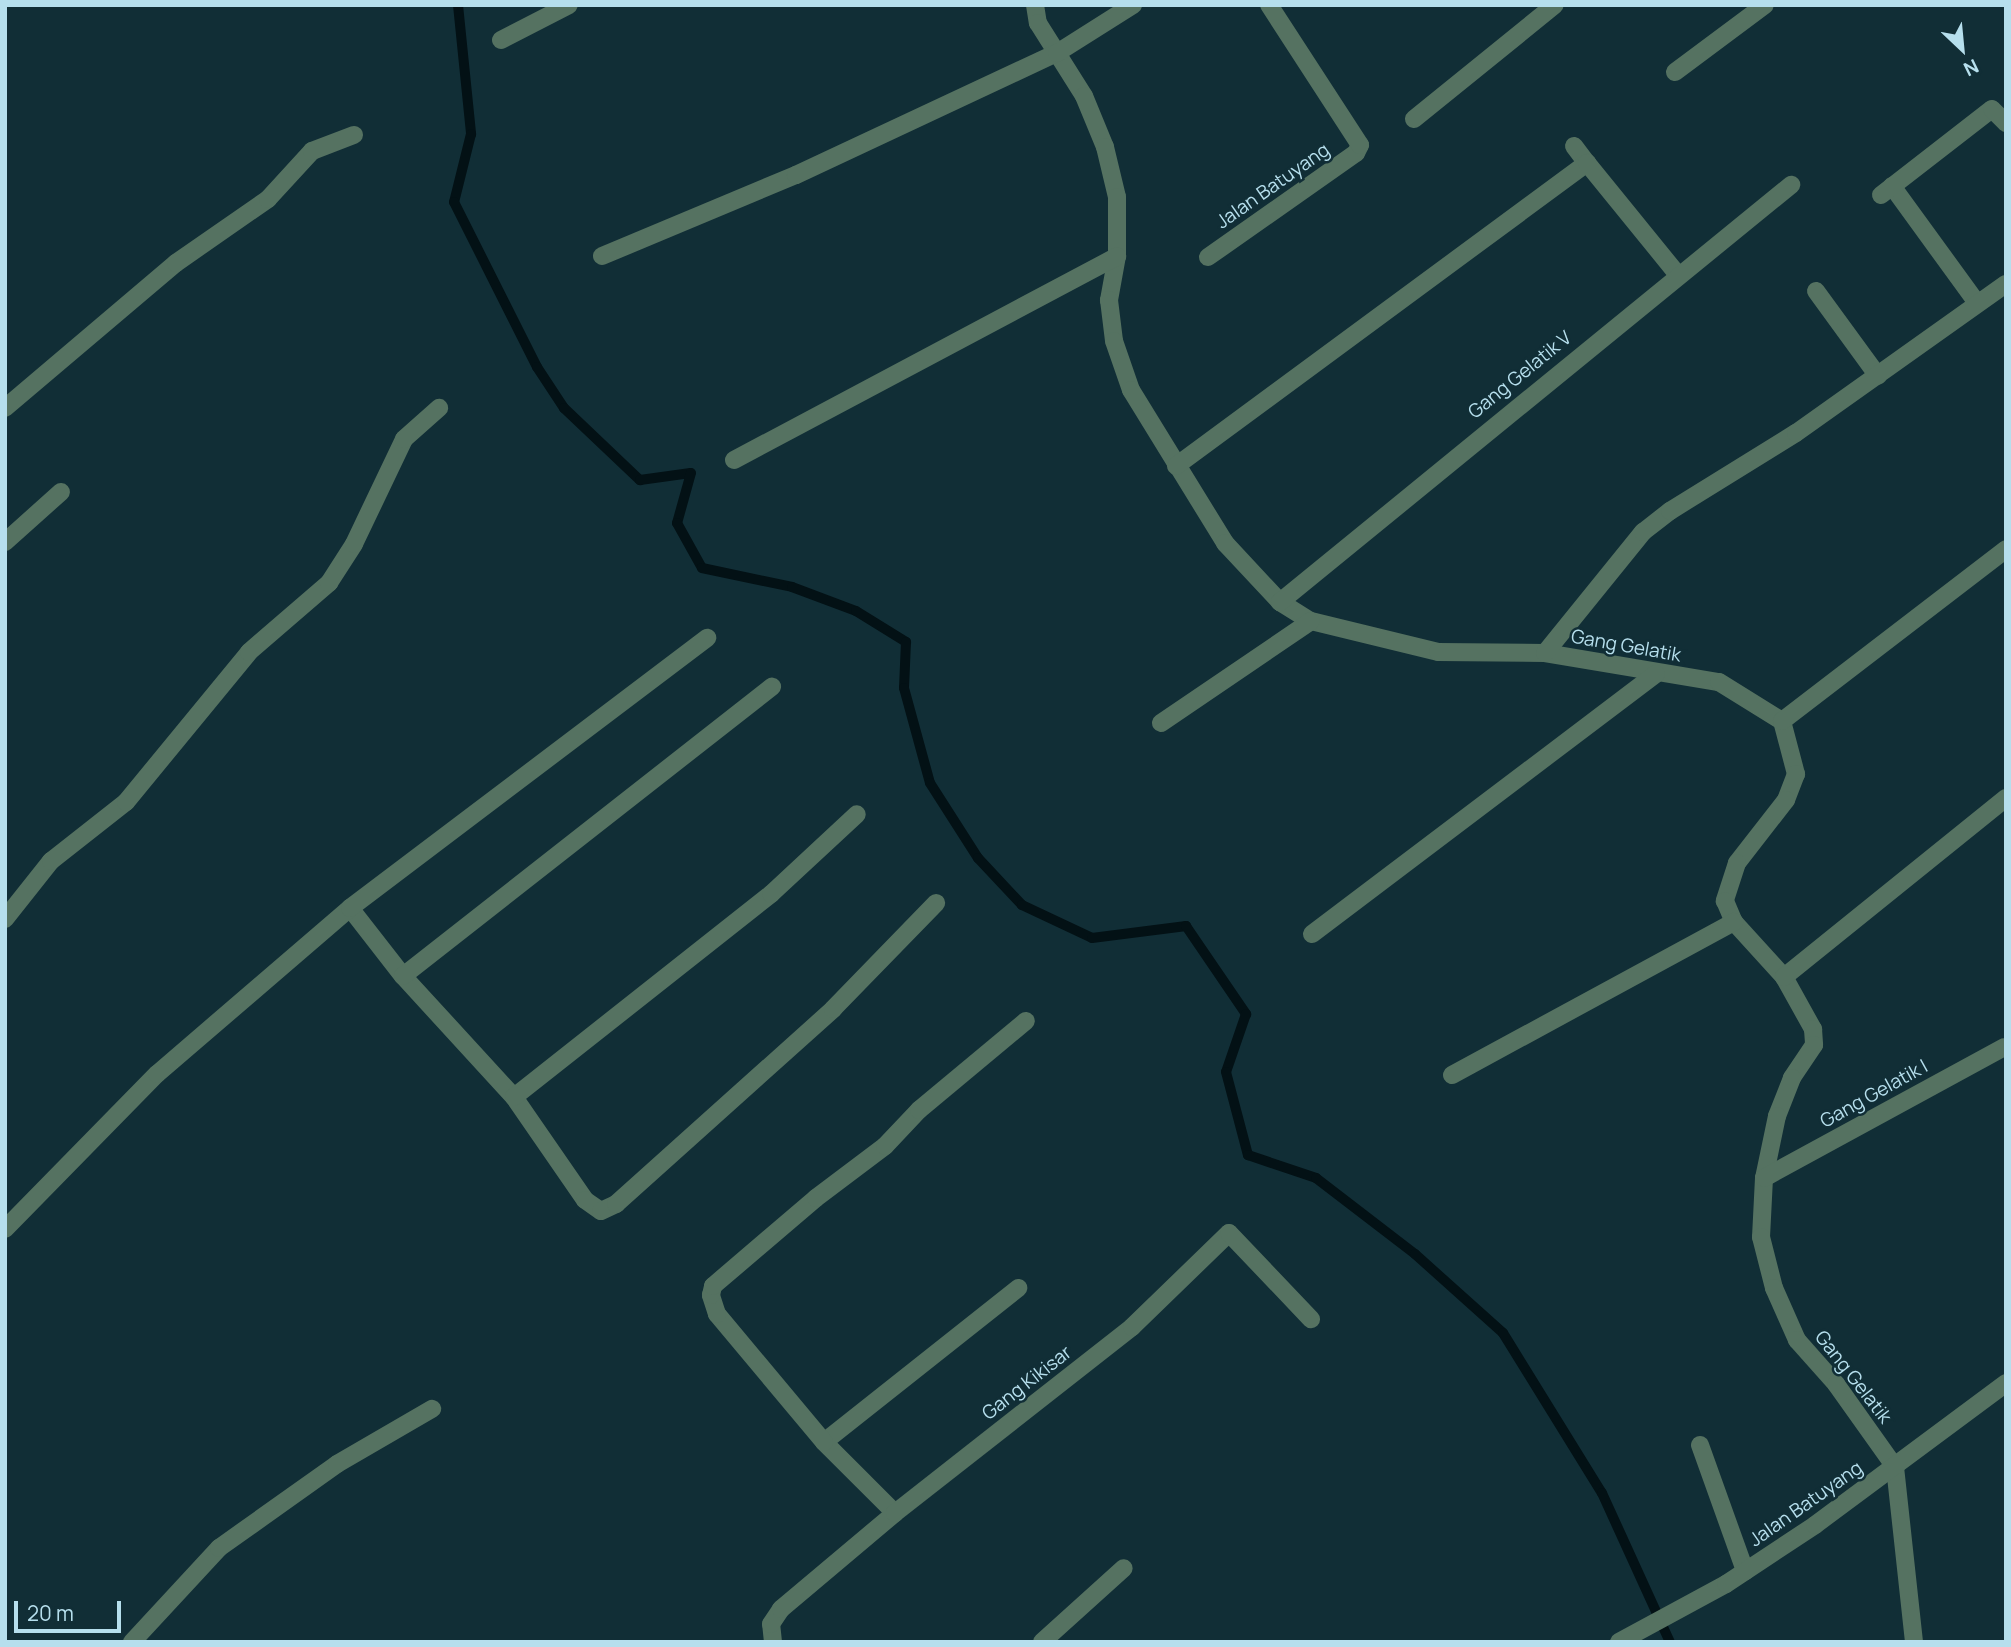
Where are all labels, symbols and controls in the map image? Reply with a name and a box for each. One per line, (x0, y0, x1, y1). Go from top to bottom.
north arrow (1927, 14, 1997, 84)
text: N (1959, 53, 1983, 83)
street label: Jalan Batuyang (1212, 138, 1334, 234)
street label: Gang Gelatik V (1464, 326, 1576, 424)
street label: Gang Gelatik (1569, 625, 1683, 667)
street label: Gang Gelatik I (1816, 1055, 1932, 1133)
street label: Gang Gelatik (1810, 1326, 1896, 1428)
street label: Gang Kikisar (978, 1341, 1076, 1425)
street label: Jalan Batuyang (1745, 1456, 1867, 1552)
scale bar (18, 1588, 124, 1632)
text: 20 m (27, 1599, 74, 1627)

